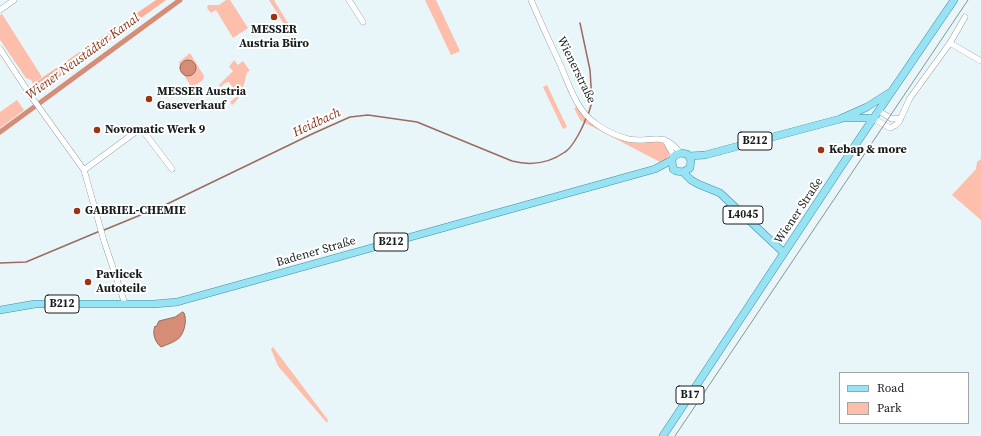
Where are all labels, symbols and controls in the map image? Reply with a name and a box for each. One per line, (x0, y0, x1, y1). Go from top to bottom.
water label: Wiener Neustädter Kanal (23, 11, 143, 103)
marker: MESSER Austria Büro (269, 12, 279, 22)
place label: MESSER Austria Büro (239, 23, 309, 51)
street label: Wienerstraße (554, 34, 598, 106)
place label: MESSER Austria Gaseverkauf (157, 85, 246, 113)
marker: MESSER Austria Gaseverkauf (144, 94, 154, 104)
water label: Heidbach (291, 105, 343, 141)
place label: Novomatic Werk 9 (105, 123, 205, 137)
marker: Novomatic Werk 9 (92, 125, 102, 135)
road number: B212 (738, 132, 772, 150)
place label: Kebap & more (829, 143, 907, 157)
marker: Kebap & more (816, 145, 826, 155)
street label: Wiener Straße (772, 175, 826, 247)
place label: GABRIEL-CHEMIE (85, 204, 186, 218)
marker: GABRIEL-CHEMIE (72, 206, 82, 216)
road number: L4045 (723, 206, 763, 224)
road number: B212 (374, 233, 408, 251)
street label: Badener Straße (275, 234, 357, 270)
place label: Pavlicek Autoteile (96, 268, 146, 296)
marker: Pavlicek Autoteile (83, 277, 93, 287)
road number: B212 (45, 295, 79, 313)
legend (839, 372, 969, 424)
text: Road (877, 380, 904, 396)
road number: B17 (676, 386, 704, 404)
text: Park (877, 400, 902, 416)

